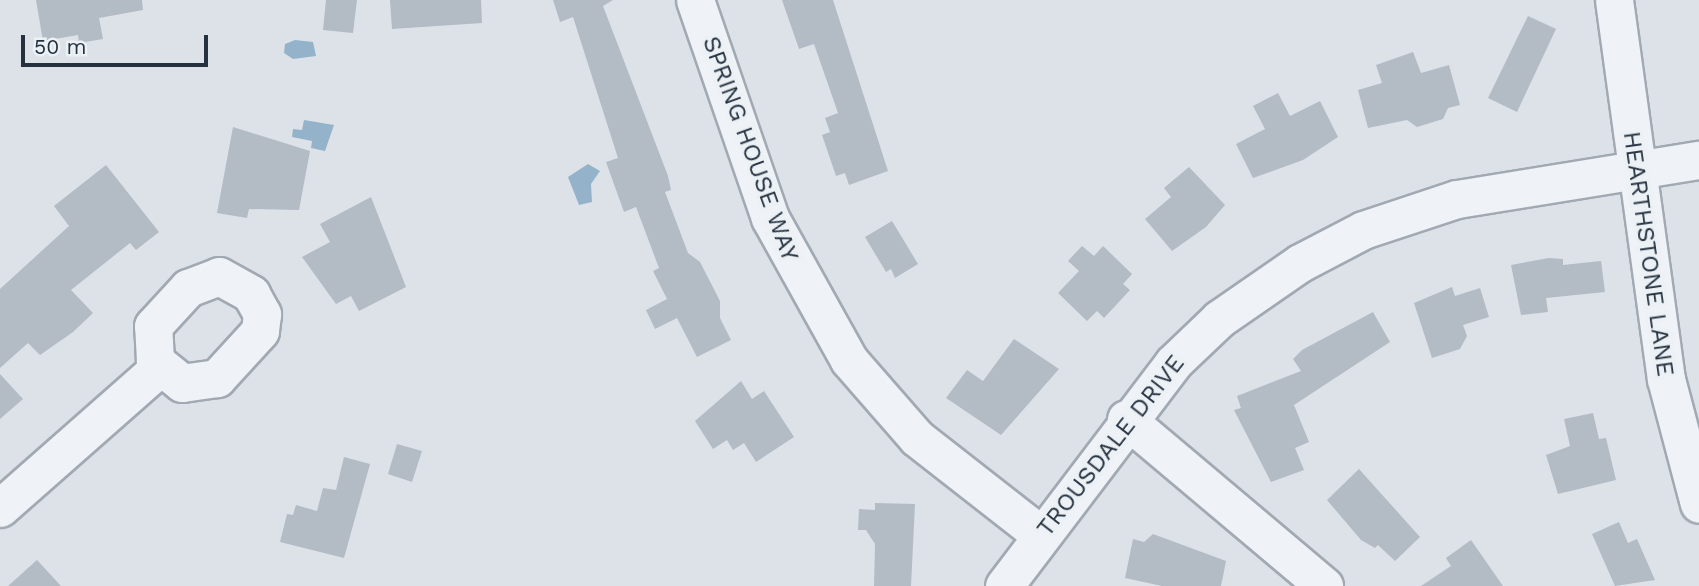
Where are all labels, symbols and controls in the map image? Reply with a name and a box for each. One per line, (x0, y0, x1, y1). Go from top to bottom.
scale bar (24, 21, 212, 65)
street label: SPRING HOUSE WAY (696, 32, 804, 266)
text: 50 m (34, 34, 86, 59)
street label: HEARTHSTONE LANE (1617, 130, 1679, 378)
street label: TROUSDALE DRIVE (1031, 350, 1191, 542)

